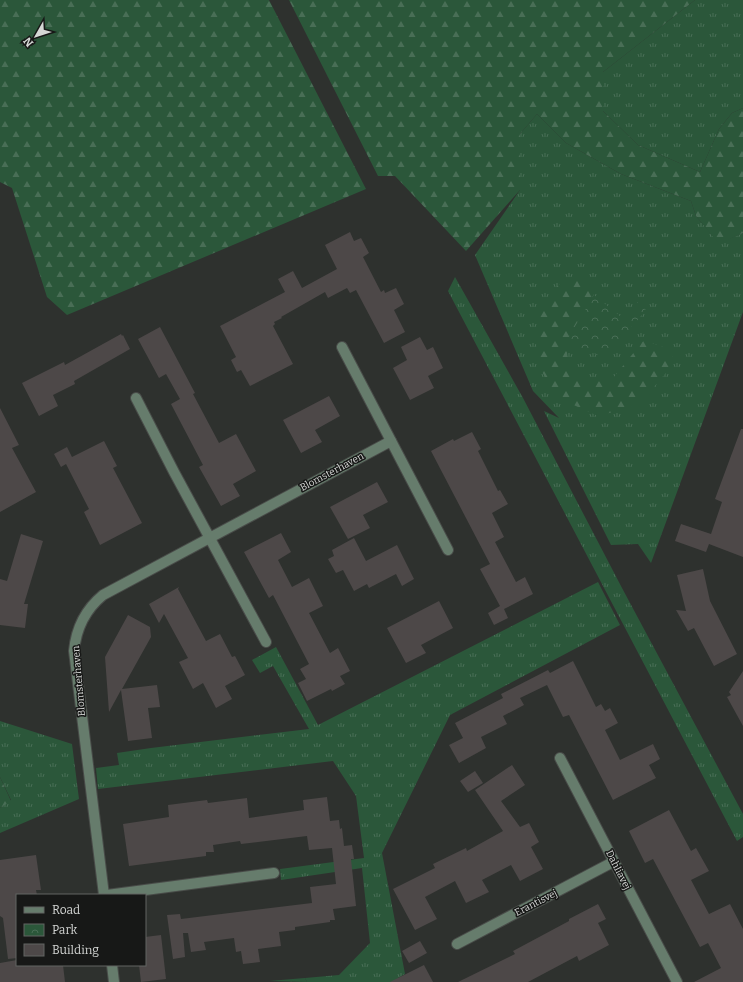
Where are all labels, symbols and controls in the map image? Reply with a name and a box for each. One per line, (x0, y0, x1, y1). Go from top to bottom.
north arrow (16, 16, 56, 56)
text: N (21, 34, 36, 49)
street label: Blomsterhaven (298, 450, 367, 494)
street label: Blomsterhaven (70, 645, 88, 717)
street label: Dahliavej (603, 848, 633, 892)
street label: Erantisvej (513, 887, 559, 919)
legend (16, 894, 146, 966)
text: Road (52, 903, 80, 917)
text: Park (52, 923, 78, 937)
text: Building (52, 943, 99, 957)

